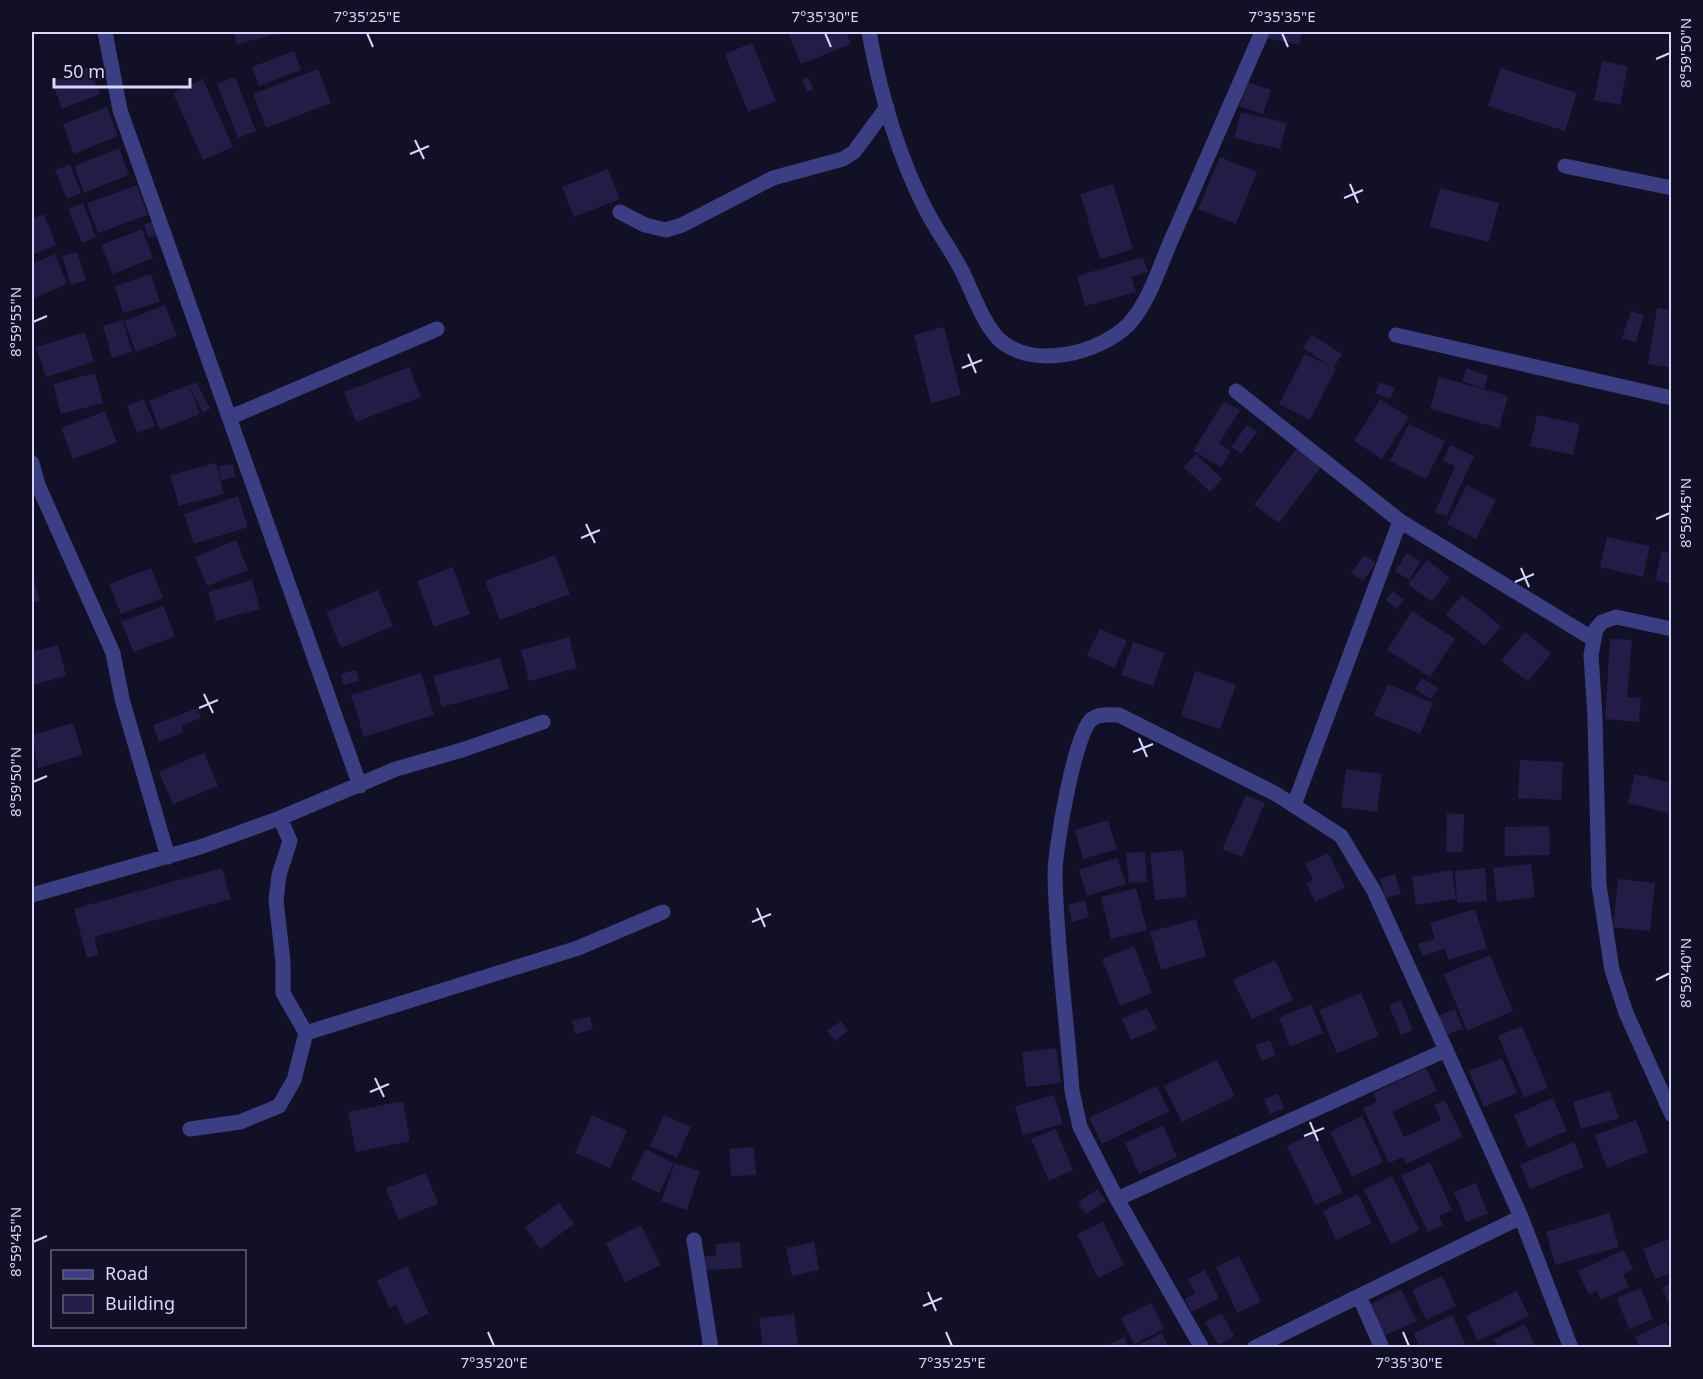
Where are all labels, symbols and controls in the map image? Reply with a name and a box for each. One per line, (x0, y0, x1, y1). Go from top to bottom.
text: 7°35'25"E (333, 6, 401, 26)
text: 7°35'30"E (791, 6, 859, 26)
text: 7°35'35"E (1248, 6, 1316, 26)
text: 8°59'50"N (1675, 18, 1695, 88)
scale bar (54, 51, 190, 89)
text: 50 m (63, 59, 105, 83)
text: 8°59'55"N (5, 287, 25, 357)
text: 8°59'45"N (1675, 478, 1695, 548)
text: 8°59'50"N (5, 747, 25, 817)
text: 8°59'40"N (1675, 938, 1695, 1008)
text: 8°59'45"N (5, 1207, 25, 1277)
legend (51, 1250, 246, 1328)
text: Road (105, 1261, 148, 1285)
text: Building (105, 1291, 175, 1315)
text: 7°35'20"E (460, 1352, 528, 1372)
text: 7°35'25"E (918, 1352, 986, 1372)
text: 7°35'30"E (1375, 1352, 1443, 1372)

